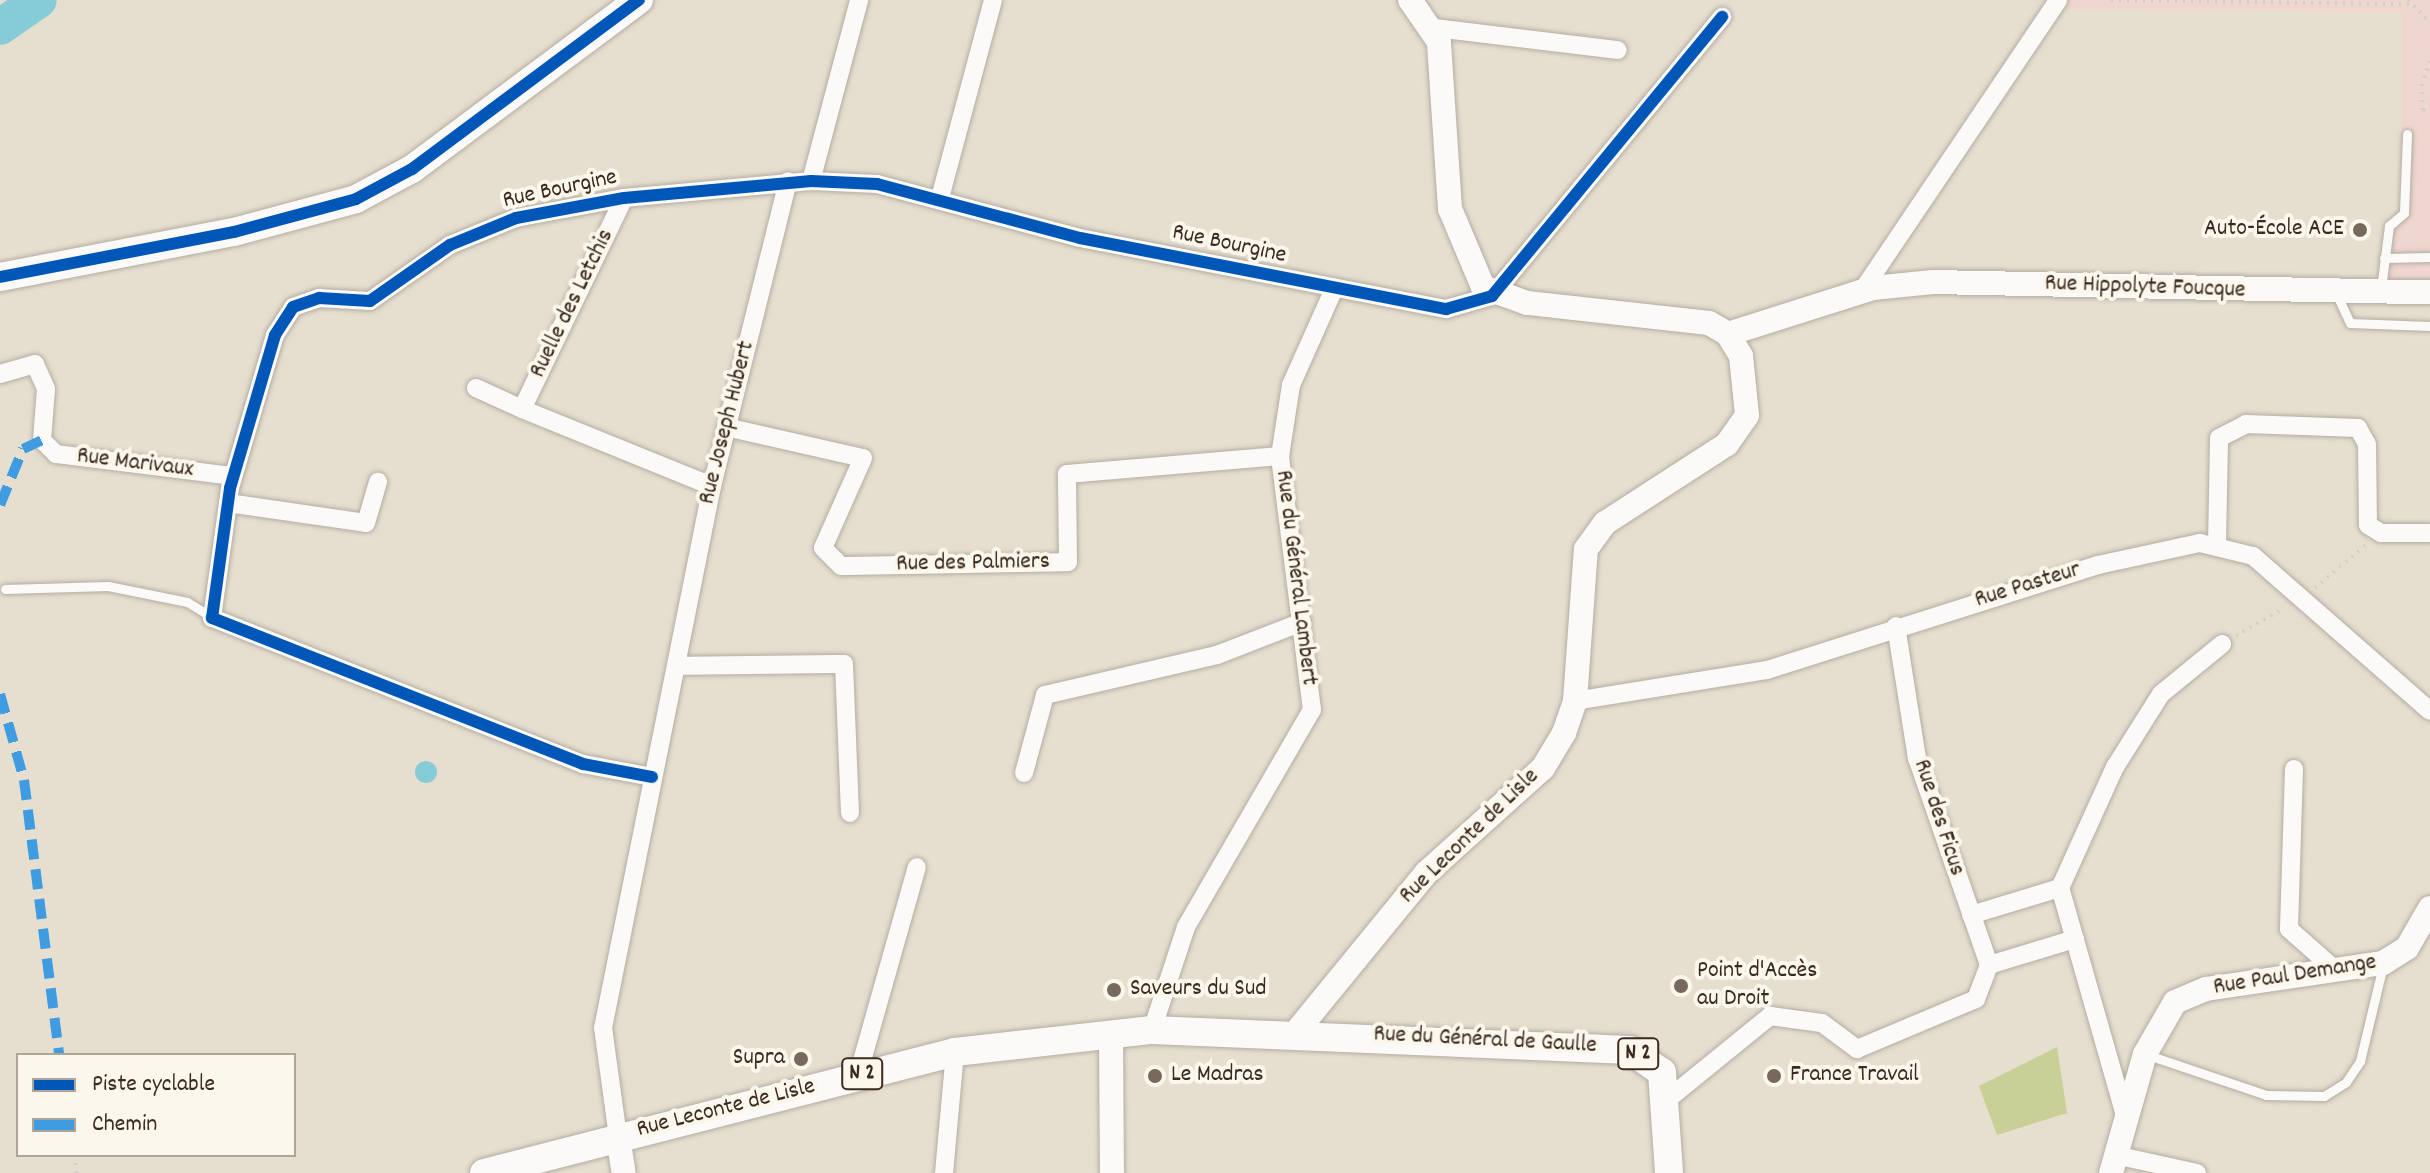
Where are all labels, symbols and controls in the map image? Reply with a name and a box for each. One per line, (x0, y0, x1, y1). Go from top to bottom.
street label: Rue Bourgine (500, 164, 620, 216)
place label: Auto-École ACE (2204, 216, 2344, 244)
street label: Rue Bourgine (1169, 219, 1289, 271)
marker: Auto-École ACE (2351, 221, 2369, 239)
street label: Ruelle des Letchis (525, 225, 621, 383)
street label: Rue Hippolyte Foucque (2044, 270, 2246, 306)
street label: Rue Joseph Hubert (694, 338, 762, 508)
street label: Rue Marivaux (75, 443, 195, 485)
street label: Rue du Général Lambert (1268, 469, 1322, 687)
street label: Rue des Palmiers (896, 548, 1050, 580)
street label: Rue Pasteur (1972, 556, 2084, 616)
street label: Rue des Ficus (1906, 756, 1970, 880)
street label: Rue Leconte de Lisle (1394, 763, 1546, 911)
street label: Rue Paul Demange (2211, 949, 2379, 1003)
place label: Point d'Accès au Droit (1697, 958, 1817, 1014)
place label: Saveurs du Sud (1130, 976, 1267, 1004)
marker: Point d'Accès au Droit (1672, 977, 1690, 995)
marker: Saveurs du Sud (1105, 981, 1123, 999)
street label: Rue du Général de Gaulle (1373, 1021, 1597, 1061)
road number: N 2 (1616, 1036, 1660, 1072)
place label: Supra (733, 1045, 785, 1073)
marker: Supra (792, 1050, 810, 1068)
legend (16, 1053, 296, 1157)
road number: N 2 (840, 1056, 884, 1092)
place label: Le Madras (1171, 1062, 1264, 1090)
place label: France Travail (1790, 1062, 1919, 1090)
marker: Le Madras (1146, 1067, 1164, 1085)
marker: France Travail (1765, 1067, 1783, 1085)
text: Piste cyclable (92, 1068, 215, 1102)
street label: Rue Leconte de Lisle (634, 1073, 818, 1145)
text: Chemin (92, 1108, 157, 1142)

